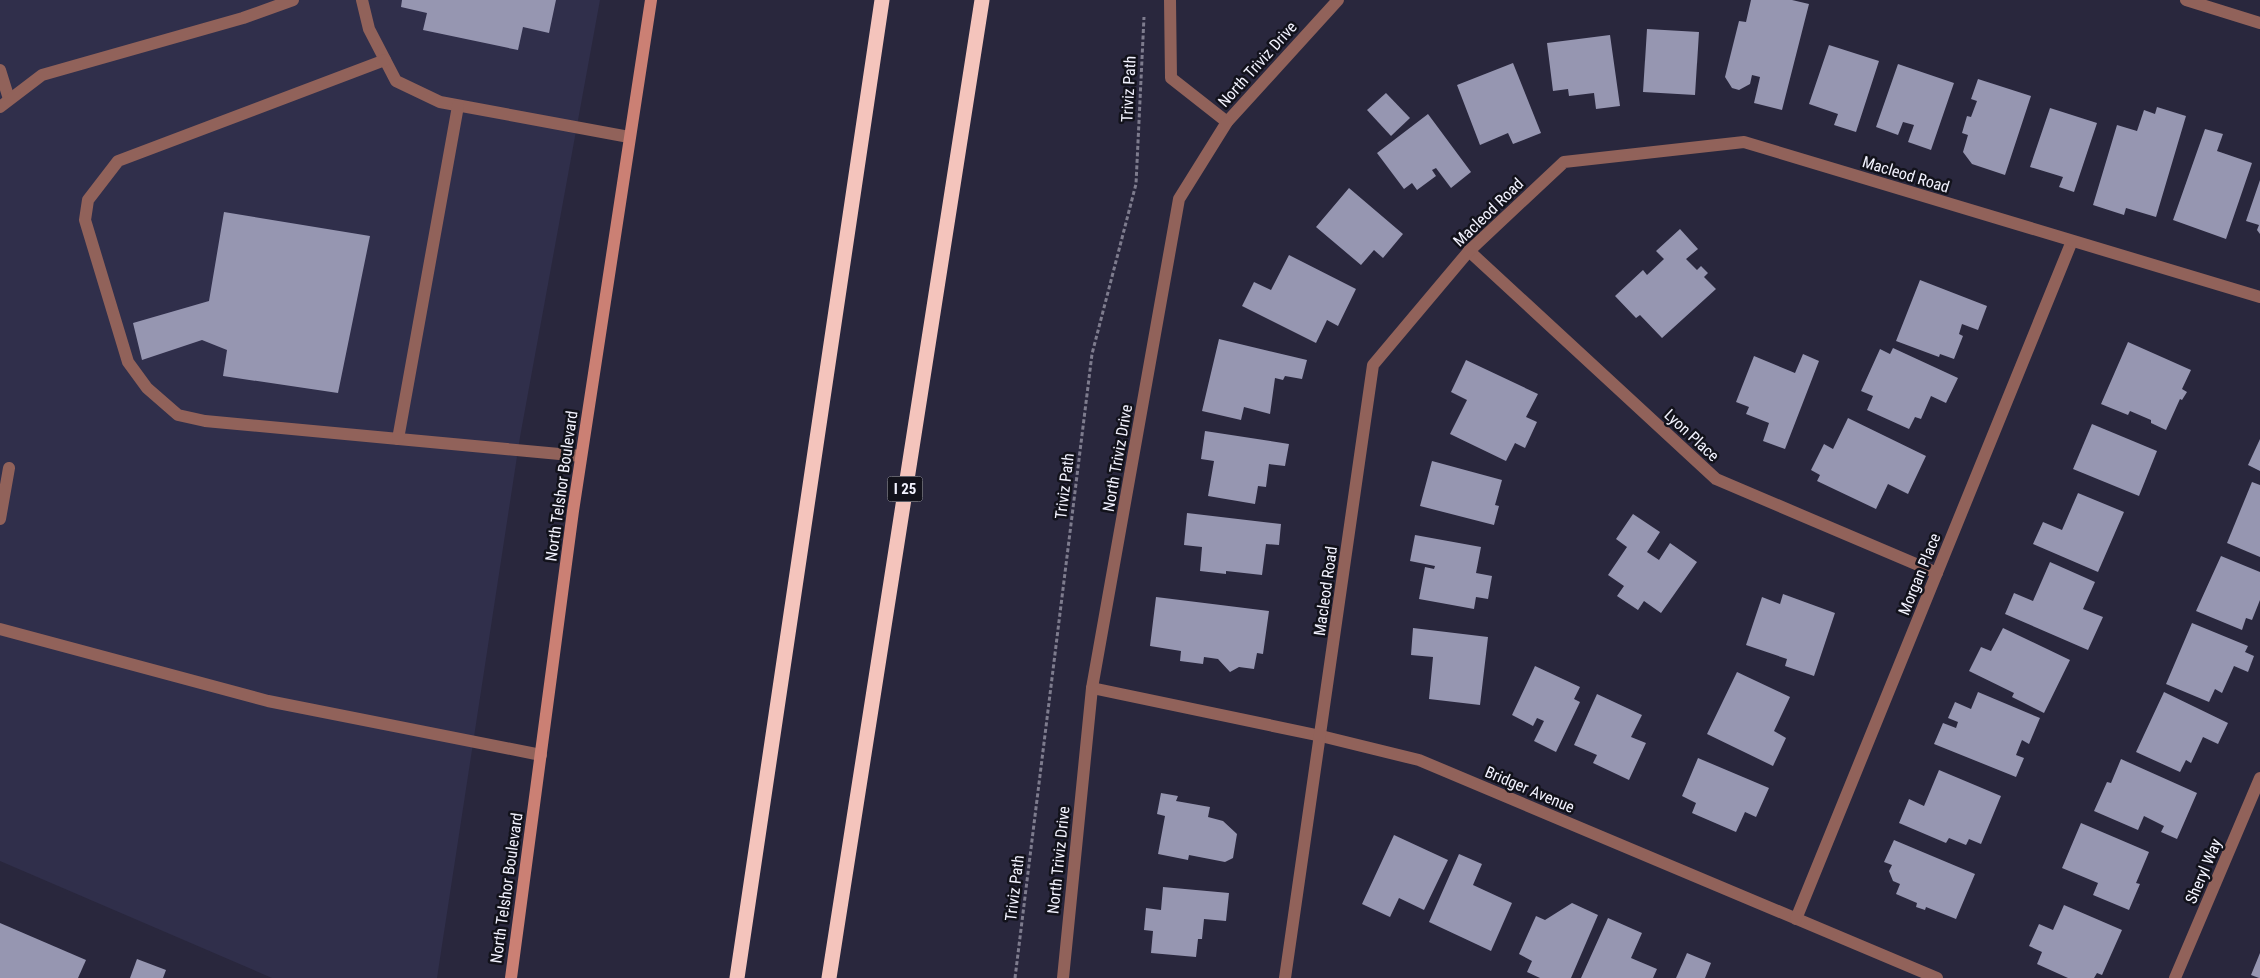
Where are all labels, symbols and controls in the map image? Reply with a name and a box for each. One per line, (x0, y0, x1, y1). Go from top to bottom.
street label: North Triviz Drive (1214, 18, 1301, 111)
street label: Triviz Path (1117, 55, 1140, 123)
street label: Macleod Road (1860, 152, 1952, 197)
street label: Macleod Road (1449, 174, 1527, 250)
street label: North Triviz Drive (1099, 403, 1136, 513)
street label: Lyon Place (1660, 405, 1723, 465)
street label: North Telshor Boulevard (542, 409, 581, 563)
street label: Triviz Path (1051, 452, 1078, 520)
road number: I 25 (888, 476, 922, 502)
street label: Morgan Place (1894, 530, 1945, 618)
street label: Macleod Road (1310, 545, 1341, 637)
street label: Bridger Avenue (1482, 762, 1577, 817)
street label: North Triviz Drive (1043, 805, 1074, 915)
street label: North Telshor Boulevard (487, 811, 526, 965)
street label: Sheryl Way (2181, 836, 2226, 907)
street label: Triviz Path (1001, 854, 1028, 922)

